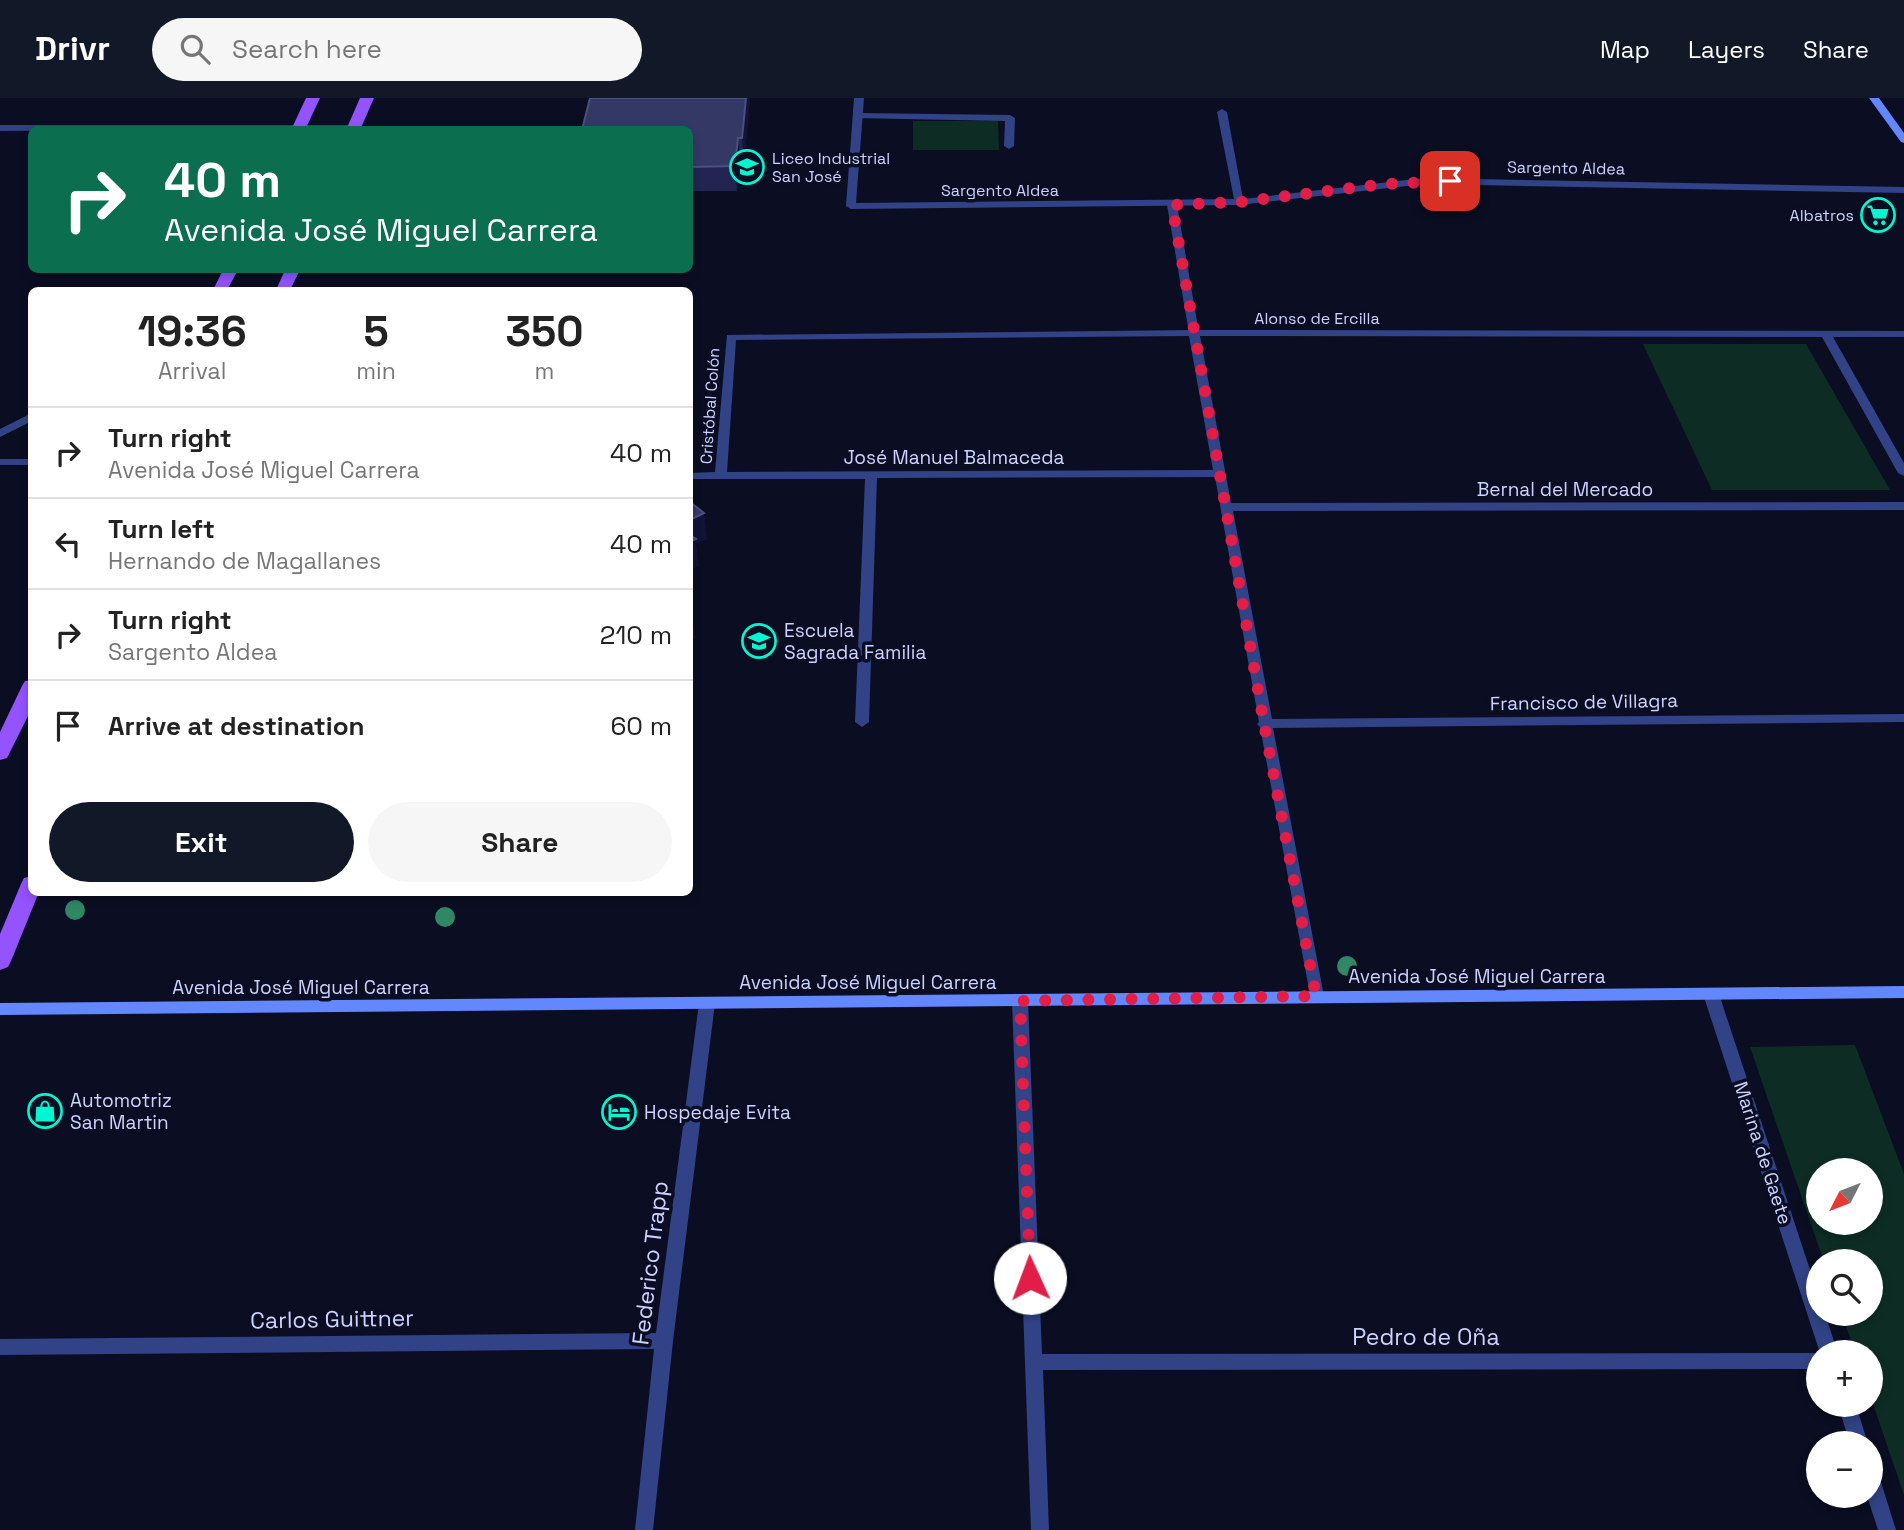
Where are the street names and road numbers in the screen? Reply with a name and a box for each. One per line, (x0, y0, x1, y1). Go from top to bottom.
street label: Sargento Aldea (1507, 156, 1625, 180)
street label: Sargento Aldea (941, 180, 1059, 201)
street label: Alonso de Ercilla (1254, 308, 1380, 329)
street label: Cristóbal Colón (695, 347, 725, 465)
street label: José Manuel Balmaceda (844, 445, 1064, 470)
street label: Bernal del Mercado (1477, 477, 1653, 502)
street label: Francisco de Villagra (1490, 688, 1678, 716)
street label: Avenida José Miguel Carrera (1348, 964, 1606, 989)
street label: Avenida José Miguel Carrera (739, 970, 997, 995)
street label: Avenida José Miguel Carrera (172, 975, 430, 1000)
street label: Marina de Gaete (1728, 1078, 1798, 1228)
street label: Federico Trapp (625, 1179, 675, 1347)
street label: Carlos Guittner (250, 1303, 414, 1335)
street label: Pedro de Oña (1352, 1322, 1500, 1352)

